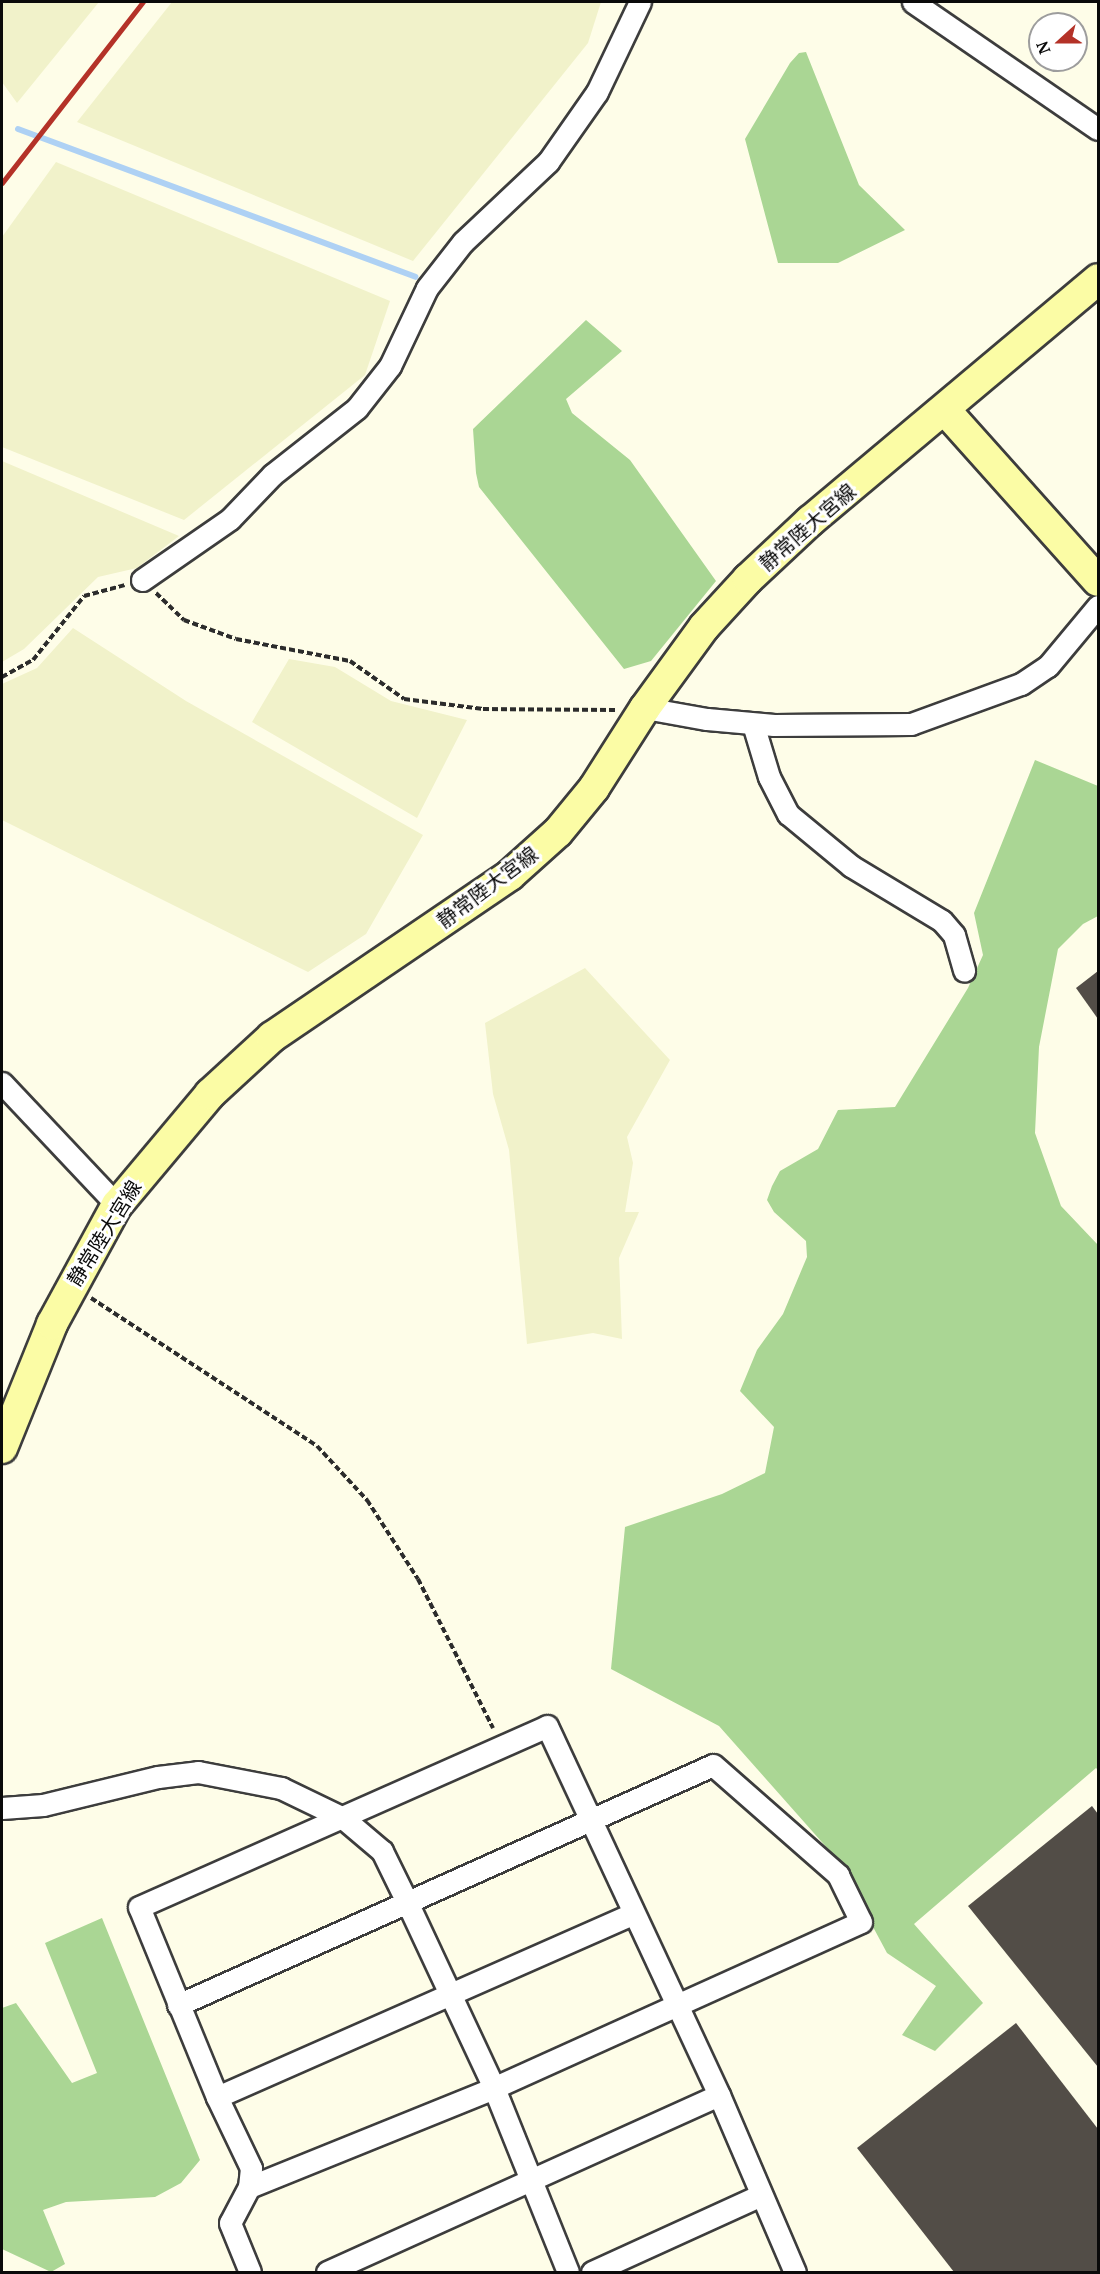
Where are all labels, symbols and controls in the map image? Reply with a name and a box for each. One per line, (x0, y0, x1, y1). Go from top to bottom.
north arrow (1028, 12, 1088, 72)
text: N (1031, 38, 1056, 57)
street label: 静常陸大宮線 (754, 479, 860, 575)
street label: 静常陸大宮線 (432, 841, 542, 933)
street label: 静常陸大宮線 (62, 1176, 146, 1290)

